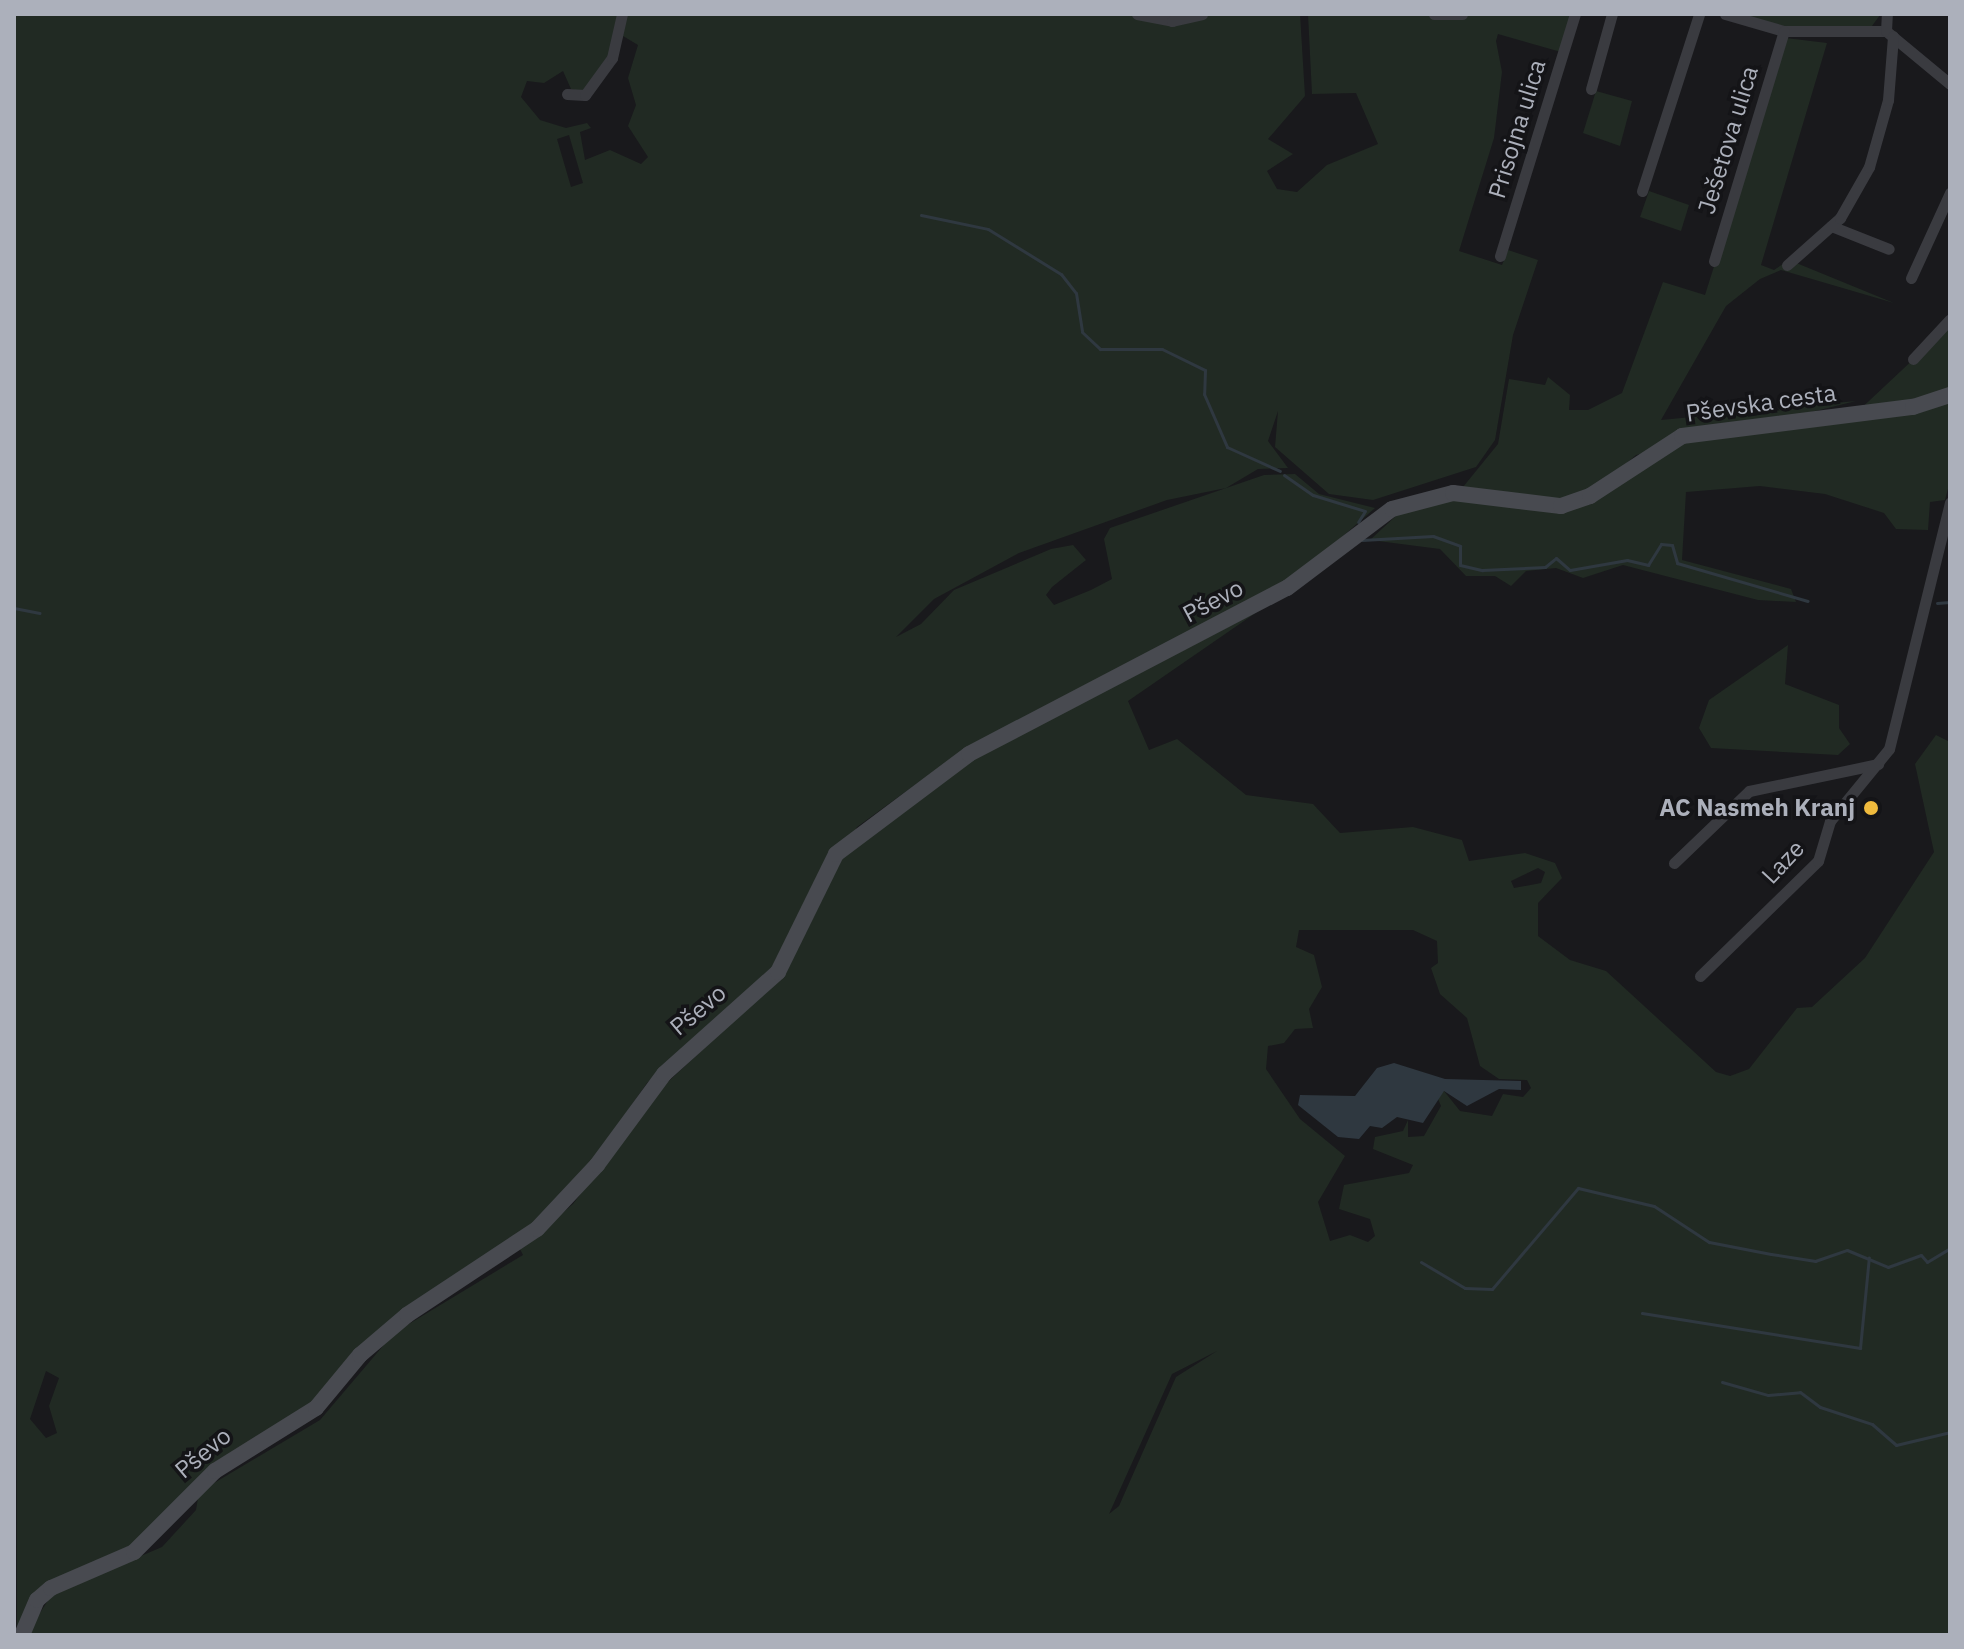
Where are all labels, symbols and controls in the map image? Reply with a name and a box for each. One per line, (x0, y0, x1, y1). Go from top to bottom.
street label: Prisojna ulica (1482, 56, 1552, 202)
street label: Ješetova ulica (1692, 63, 1764, 217)
street label: Pševska cesta (1684, 378, 1838, 428)
street label: Pševo (1178, 573, 1248, 629)
place label: AC Nasmeh Kranj (1659, 794, 1855, 822)
marker: AC Nasmeh Kranj (1862, 799, 1880, 817)
street label: Laze (1756, 834, 1810, 890)
street label: Pševo (664, 978, 732, 1042)
street label: Pševo (169, 1421, 237, 1485)

